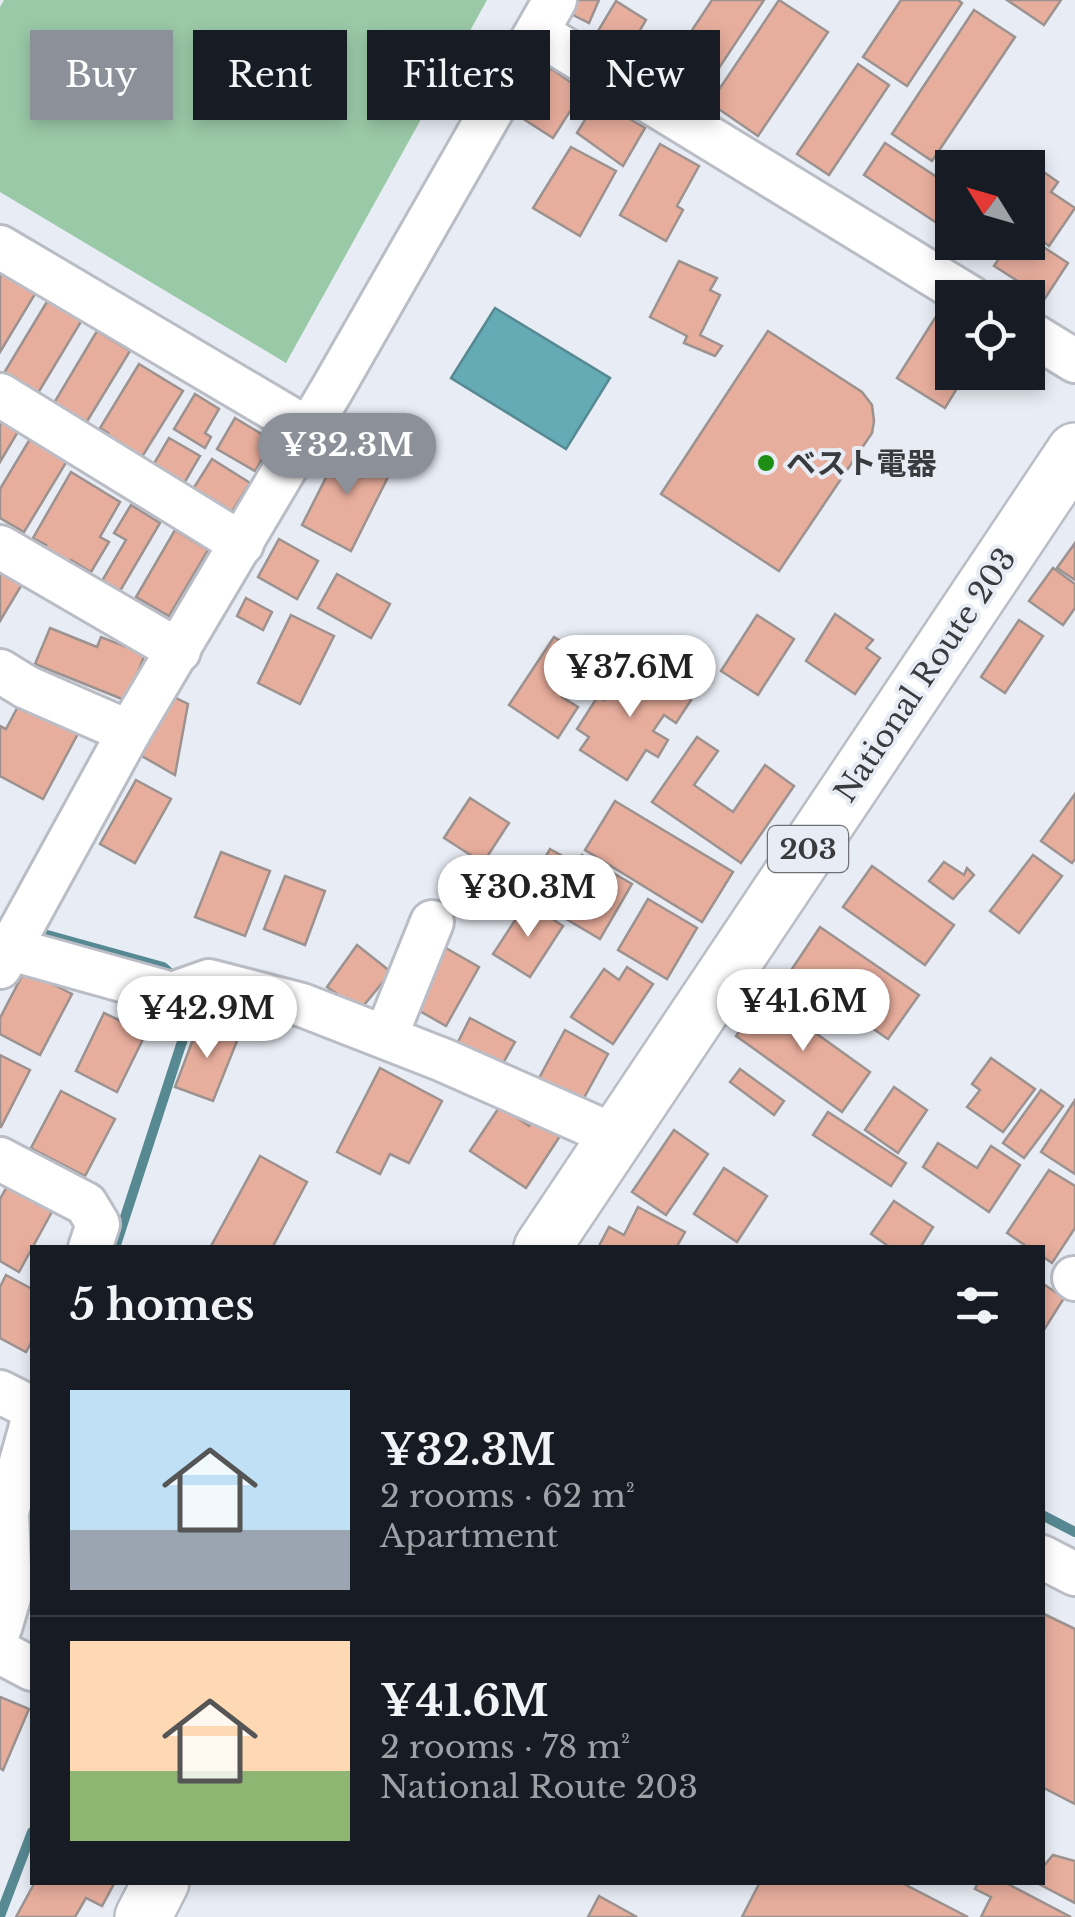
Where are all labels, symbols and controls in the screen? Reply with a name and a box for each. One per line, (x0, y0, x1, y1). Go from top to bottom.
chip: Buy (30, 30, 173, 120)
chip: Rent (193, 30, 347, 120)
chip: Filters (367, 30, 550, 120)
chip: New (570, 30, 720, 120)
north arrow (935, 150, 1045, 260)
map controls (935, 150, 1045, 390)
button: locate (935, 280, 1045, 390)
pin: ¥32.3M (266, 413, 428, 498)
text: ¥32.3M (280, 425, 414, 465)
place label: ベスト電器 (786, 445, 937, 482)
marker: ベスト電器 (755, 452, 777, 474)
street label: National Route 203 (826, 541, 1024, 809)
pin: ¥37.6M (549, 635, 711, 720)
text: ¥37.6M (566, 647, 694, 687)
road number: 203 (768, 826, 848, 872)
pin: ¥30.3M (447, 855, 609, 940)
text: ¥30.3M (460, 867, 596, 907)
pin: ¥41.6M (722, 969, 884, 1054)
pin: ¥42.9M (126, 976, 288, 1061)
text: ¥41.6M (739, 981, 867, 1021)
text: ¥42.9M (139, 988, 275, 1028)
icon: filters (950, 1278, 1005, 1333)
text: 5 homes (70, 1279, 254, 1331)
text: ¥32.3M (380, 1424, 556, 1476)
icon: home (150, 1430, 270, 1550)
text: 2 rooms · 62 m² (380, 1476, 635, 1516)
text: Apartment (380, 1516, 558, 1556)
text: ¥41.6M (380, 1675, 549, 1727)
icon: home (150, 1681, 270, 1801)
text: 2 rooms · 78 m² (380, 1727, 630, 1767)
text: National Route 203 (380, 1767, 698, 1807)

